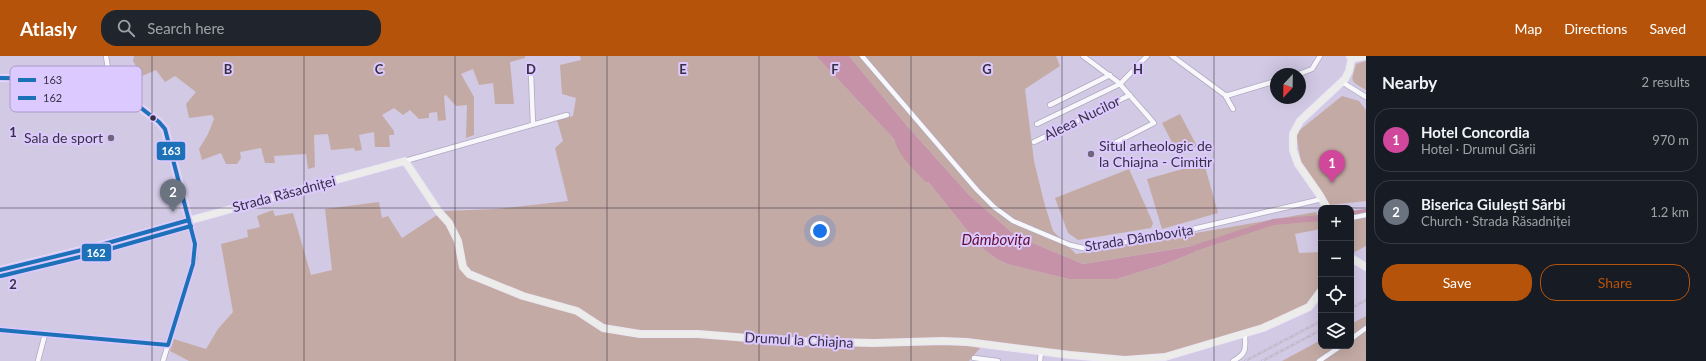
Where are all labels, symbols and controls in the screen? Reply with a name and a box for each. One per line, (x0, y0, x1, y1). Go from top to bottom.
search box (101, 10, 381, 46)
text: Atlasly (20, 17, 77, 40)
icon: search (115, 17, 137, 39)
text: Search here (147, 19, 225, 37)
text: Map (1515, 20, 1542, 37)
text: Directions (1564, 20, 1627, 37)
text: Saved (1649, 20, 1686, 37)
text: B (224, 61, 233, 77)
text: C (375, 61, 384, 77)
text: D (526, 61, 536, 77)
text: E (679, 61, 687, 77)
text: F (831, 61, 839, 77)
text: G (982, 61, 992, 77)
text: H (1133, 61, 1143, 77)
legend (10, 66, 142, 112)
north arrow (1270, 68, 1306, 104)
text: Nearby (1382, 72, 1437, 93)
text: 163 (43, 73, 62, 86)
text: 2 results (1642, 74, 1690, 90)
text: 162 (43, 91, 62, 104)
street label: Aleea Nucilor (1041, 92, 1123, 143)
unlabelled marker (148, 113, 158, 123)
text: Hotel Concordia (1421, 123, 1530, 141)
text: 1 (9, 124, 17, 140)
place label: Sala de sport (24, 129, 103, 146)
text: 1 (1392, 132, 1400, 148)
text: 970 m (1652, 132, 1689, 148)
marker: Sala de sport (106, 133, 116, 143)
place label: Situl arheologic de la Chiajna - Cimitir (1099, 137, 1212, 170)
line badge: 163 (156, 141, 186, 161)
text: Hotel · Drumul Gării (1421, 141, 1536, 157)
text: 163 (161, 144, 181, 157)
marker: Situl arheologic de la Chiajna - Cimitir (1086, 149, 1096, 159)
pin: 1 (1319, 150, 1345, 183)
street label: Strada Răsadniței (230, 172, 337, 215)
pin: 2 (160, 179, 186, 212)
text: Biserica Giulești Sârbi (1421, 195, 1565, 213)
text: 2 (1392, 204, 1400, 220)
text: 1.2 km (1650, 204, 1689, 220)
map controls (1318, 205, 1354, 349)
button: + (1318, 205, 1354, 241)
text: Church · Strada Răsadniței (1421, 213, 1571, 229)
your location (810, 221, 830, 241)
street label: Strada Dâmbovița (1083, 221, 1194, 254)
water label: Dâmbovița (962, 230, 1031, 248)
button: − (1318, 241, 1354, 277)
line badge: 162 (81, 243, 112, 262)
text: 162 (86, 246, 106, 259)
button: Save (1382, 264, 1532, 301)
button: Share (1540, 264, 1690, 301)
text: 2 (9, 276, 17, 292)
button: locate (1318, 277, 1354, 313)
button: layers (1318, 313, 1354, 349)
street label: Drumul la Chiajna (744, 328, 854, 351)

